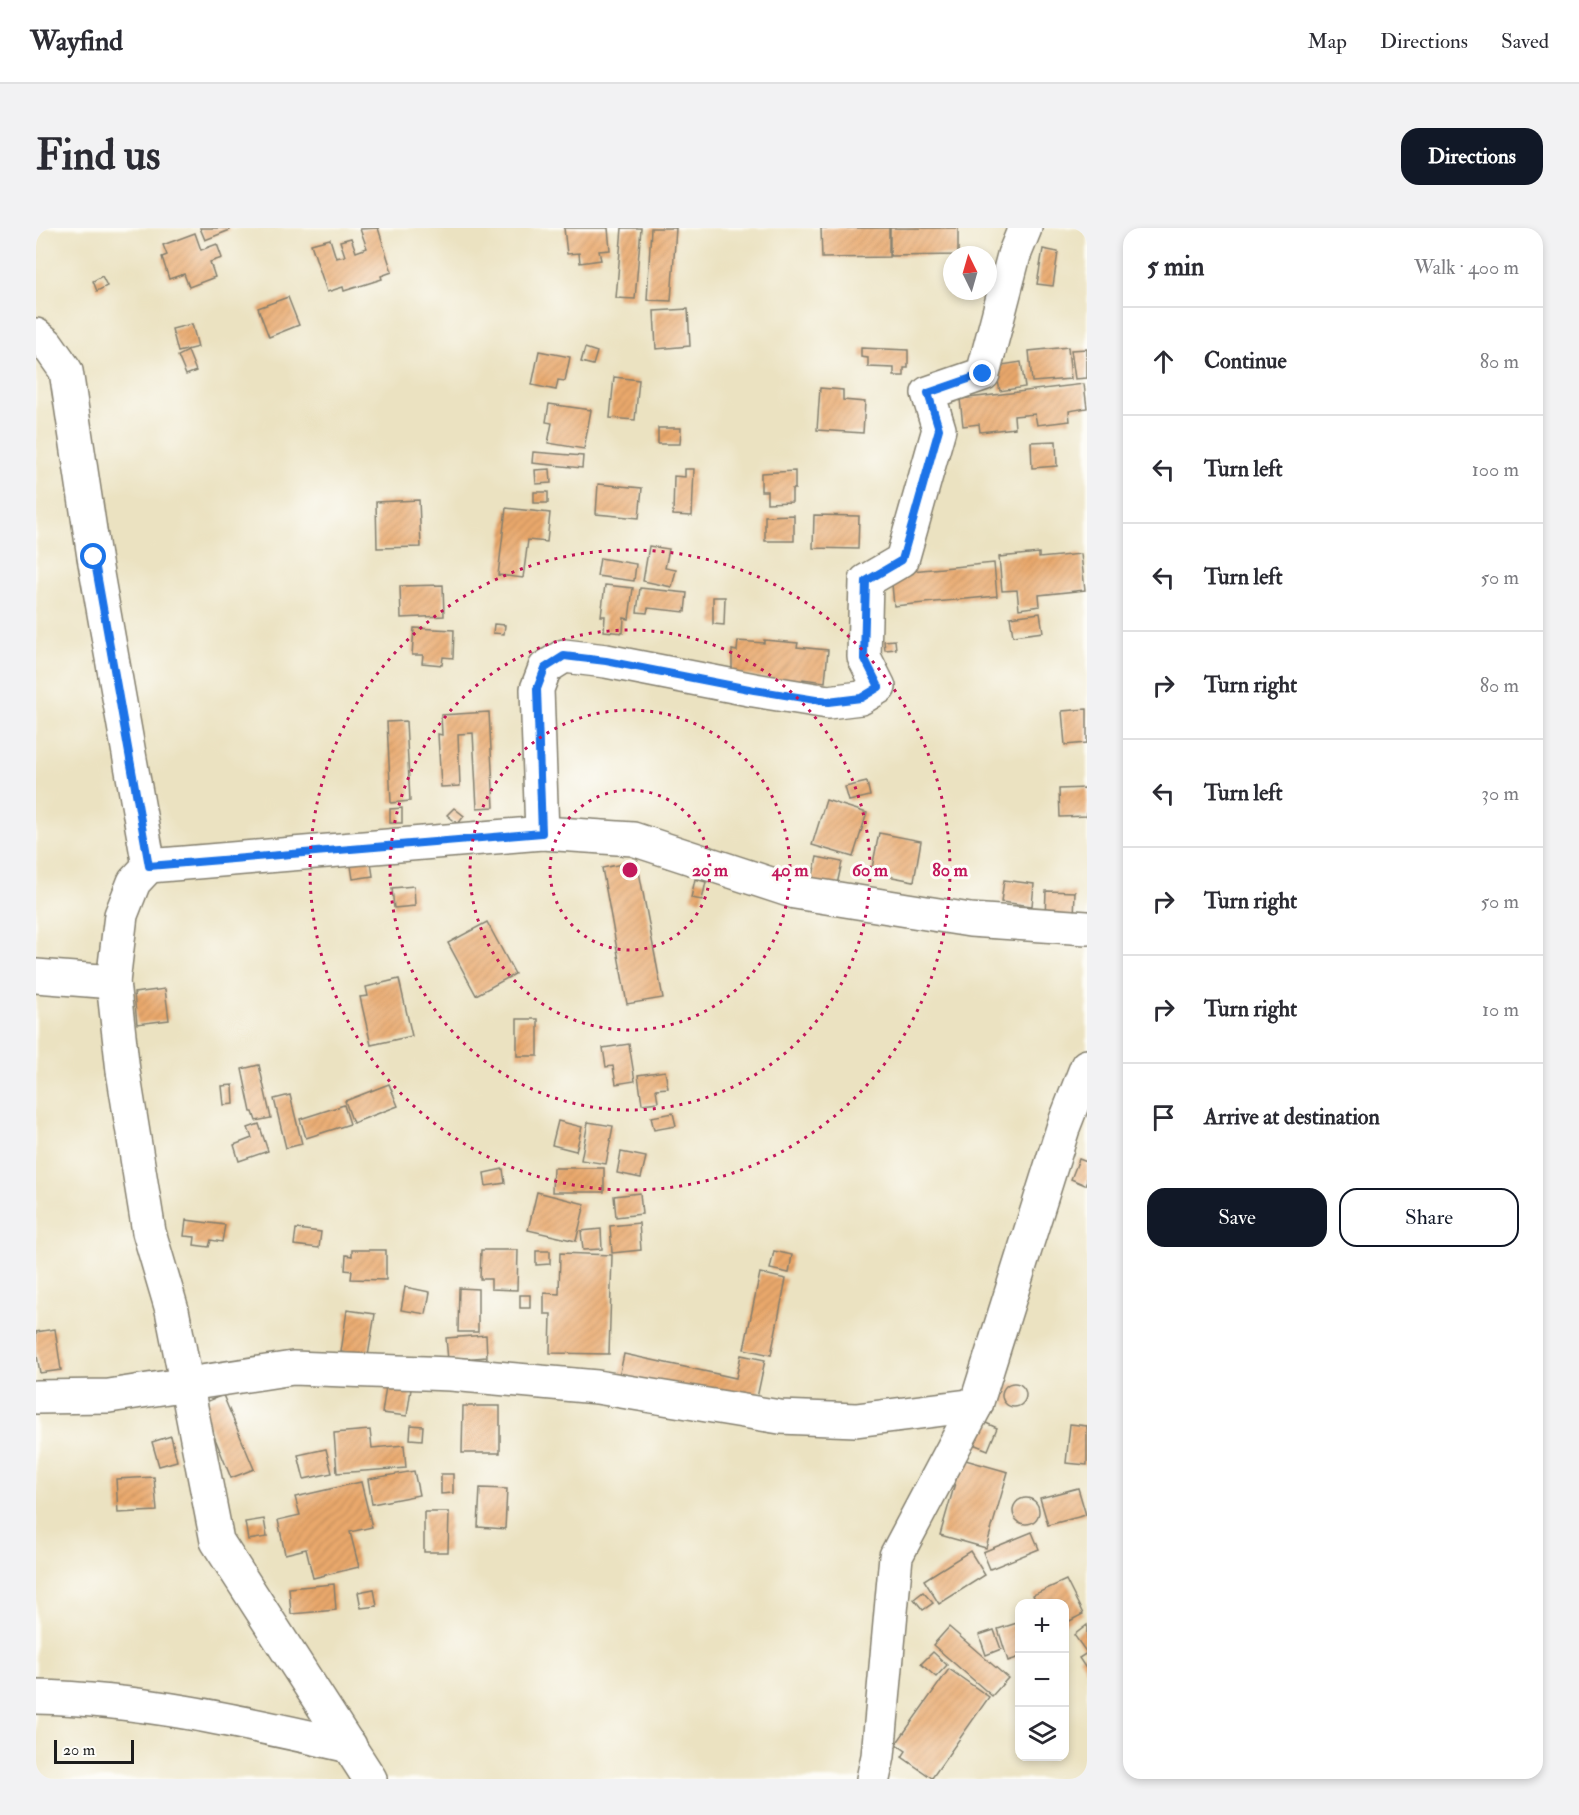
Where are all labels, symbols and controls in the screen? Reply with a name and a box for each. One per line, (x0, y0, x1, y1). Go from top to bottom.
text: Wayfind (30, 24, 123, 59)
text: Map (1307, 28, 1347, 55)
text: Directions (1380, 28, 1468, 55)
text: Saved (1501, 28, 1549, 55)
button: Directions (1401, 128, 1543, 185)
text: Find us (36, 130, 160, 182)
north arrow (943, 246, 997, 300)
text: 5 min (1147, 251, 1204, 283)
text: Walk · 400 m (1414, 255, 1519, 280)
icon: ahead (1147, 345, 1180, 378)
text: Continue (1204, 347, 1287, 375)
text: 80 m (1480, 349, 1519, 374)
route end (969, 360, 995, 386)
icon: left (1147, 453, 1180, 486)
text: Turn left (1204, 455, 1283, 483)
text: 100 m (1472, 457, 1519, 482)
route start (80, 543, 106, 569)
icon: left (1147, 561, 1180, 594)
text: Turn left (1204, 563, 1283, 591)
text: 50 m (1480, 565, 1519, 590)
icon: right (1147, 669, 1180, 702)
text: Turn right (1204, 671, 1297, 699)
text: 80 m (1480, 673, 1519, 698)
icon: left (1147, 777, 1180, 810)
text: Turn left (1204, 779, 1283, 807)
text: 30 m (1481, 781, 1519, 806)
text: 20 m (692, 859, 729, 882)
text: 40 m (771, 859, 809, 882)
text: 60 m (852, 859, 889, 882)
text: 80 m (932, 859, 969, 882)
centre of rings (620, 860, 640, 880)
icon: right (1147, 885, 1180, 918)
text: Turn right (1204, 887, 1297, 915)
text: 50 m (1480, 889, 1519, 914)
icon: right (1147, 993, 1180, 1026)
text: Turn right (1204, 995, 1297, 1023)
text: 10 m (1482, 997, 1519, 1022)
icon: arrive (1147, 1101, 1180, 1134)
text: Arrive at destination (1204, 1103, 1380, 1131)
button: Save (1147, 1188, 1327, 1247)
button: Share (1339, 1188, 1519, 1247)
map controls (1015, 1599, 1069, 1761)
button: + (1015, 1599, 1069, 1653)
button: − (1015, 1653, 1069, 1707)
button: layers (1015, 1707, 1069, 1761)
scale bar (54, 1737, 134, 1764)
text: 20 m (63, 1740, 95, 1760)

